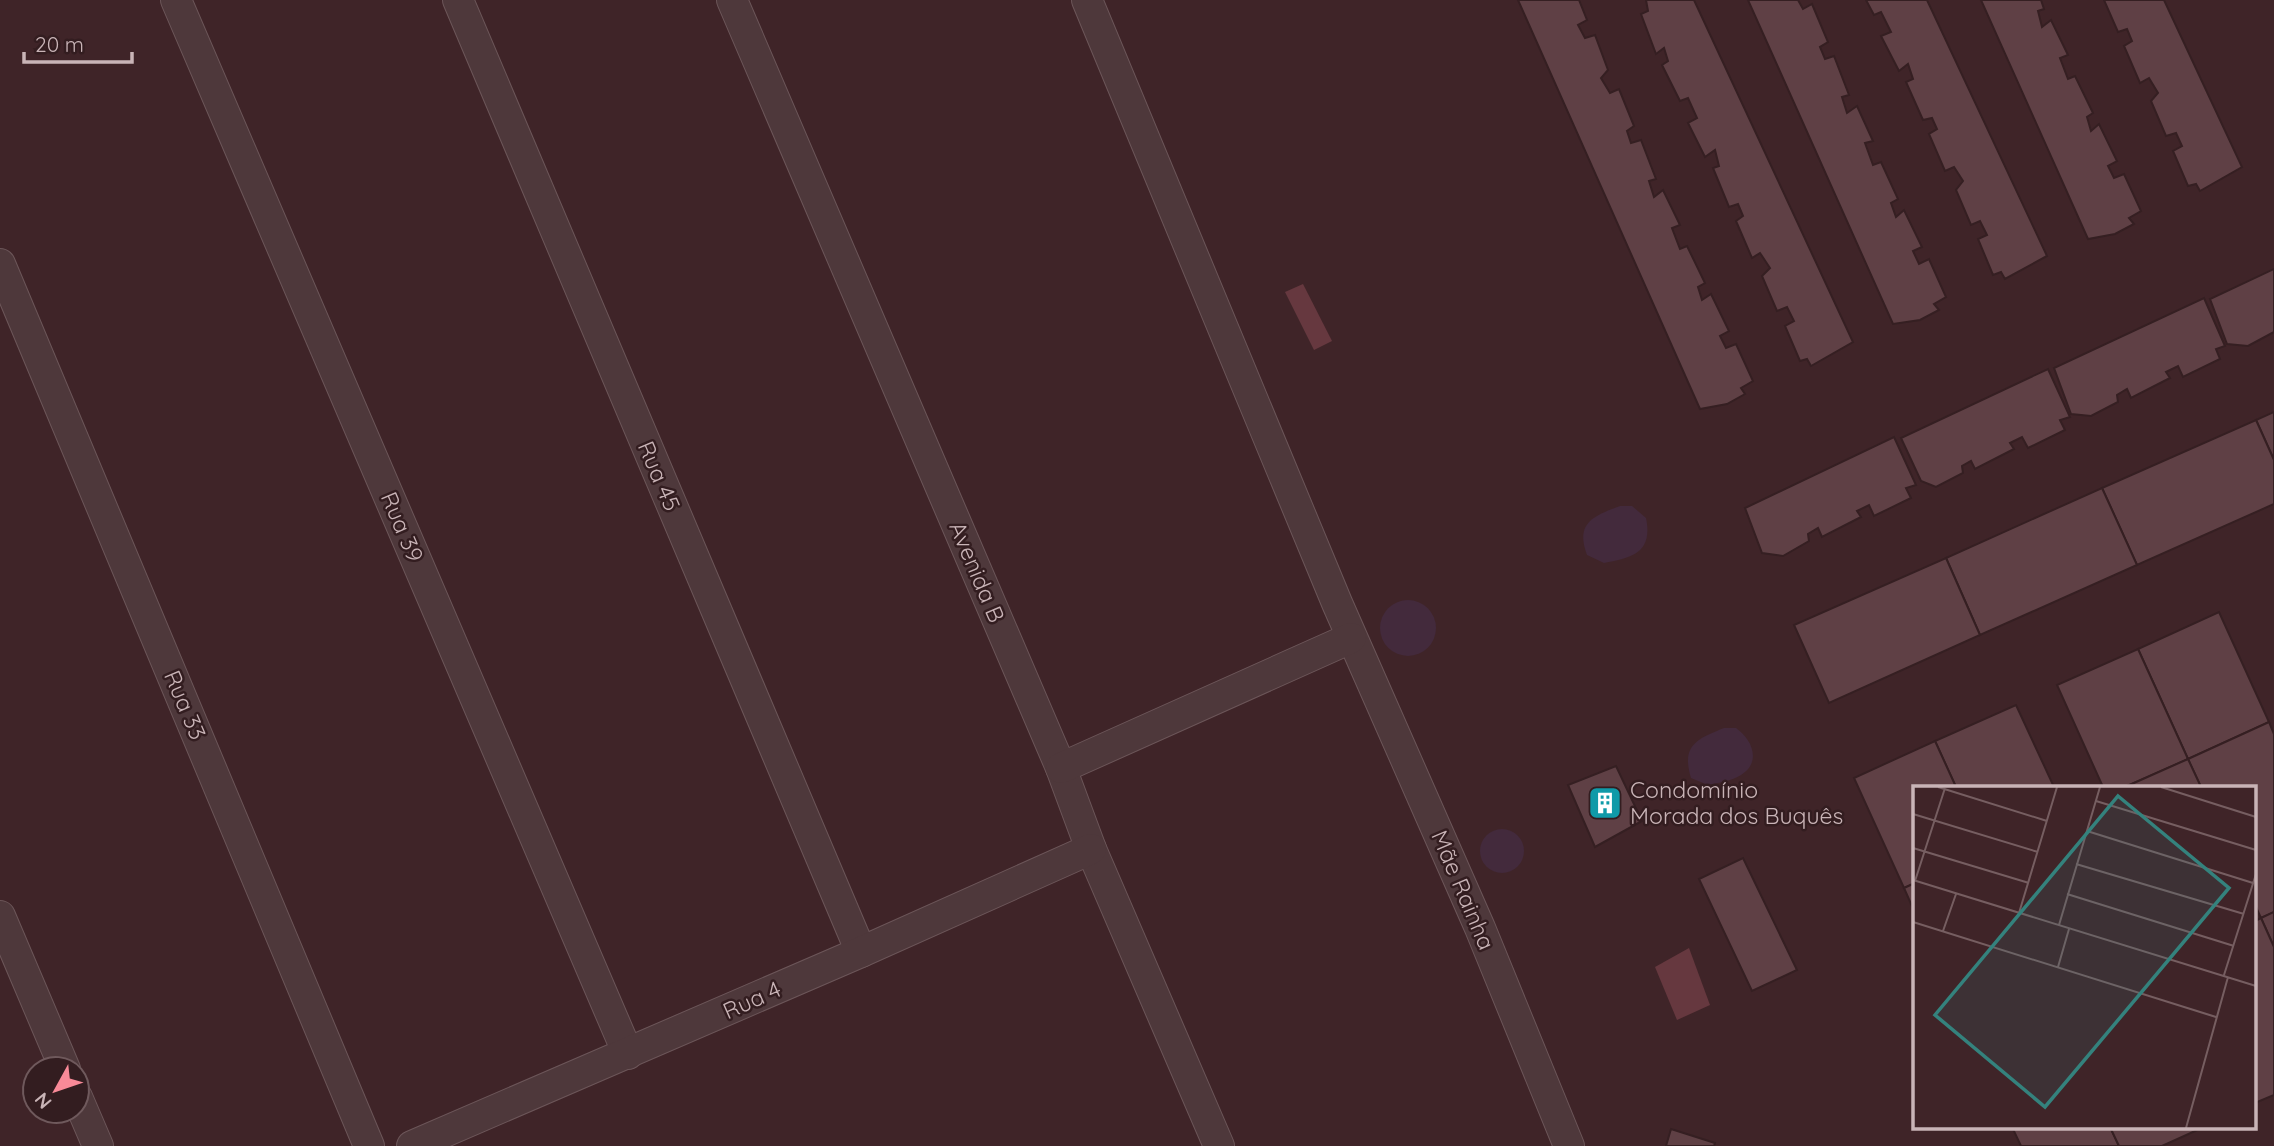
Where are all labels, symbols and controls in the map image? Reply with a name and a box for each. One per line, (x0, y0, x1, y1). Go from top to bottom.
scale bar (24, 21, 133, 65)
text: 20 m (35, 31, 84, 57)
street label: Rua 45 (632, 436, 687, 515)
street label: Rua 39 (375, 487, 430, 566)
street label: Avenida B (943, 517, 1012, 627)
street label: Rua 33 (158, 666, 213, 744)
place label: Condomínio Morada dos Buquês (1630, 775, 1843, 830)
building icon: Condomínio Morada dos Buquês (1586, 784, 1624, 822)
inset map (1913, 786, 2256, 1128)
street label: Mãe Rainha (1425, 826, 1502, 954)
street label: Rua 4 (718, 974, 785, 1025)
north arrow (21, 1055, 91, 1125)
text: N (29, 1088, 57, 1114)

